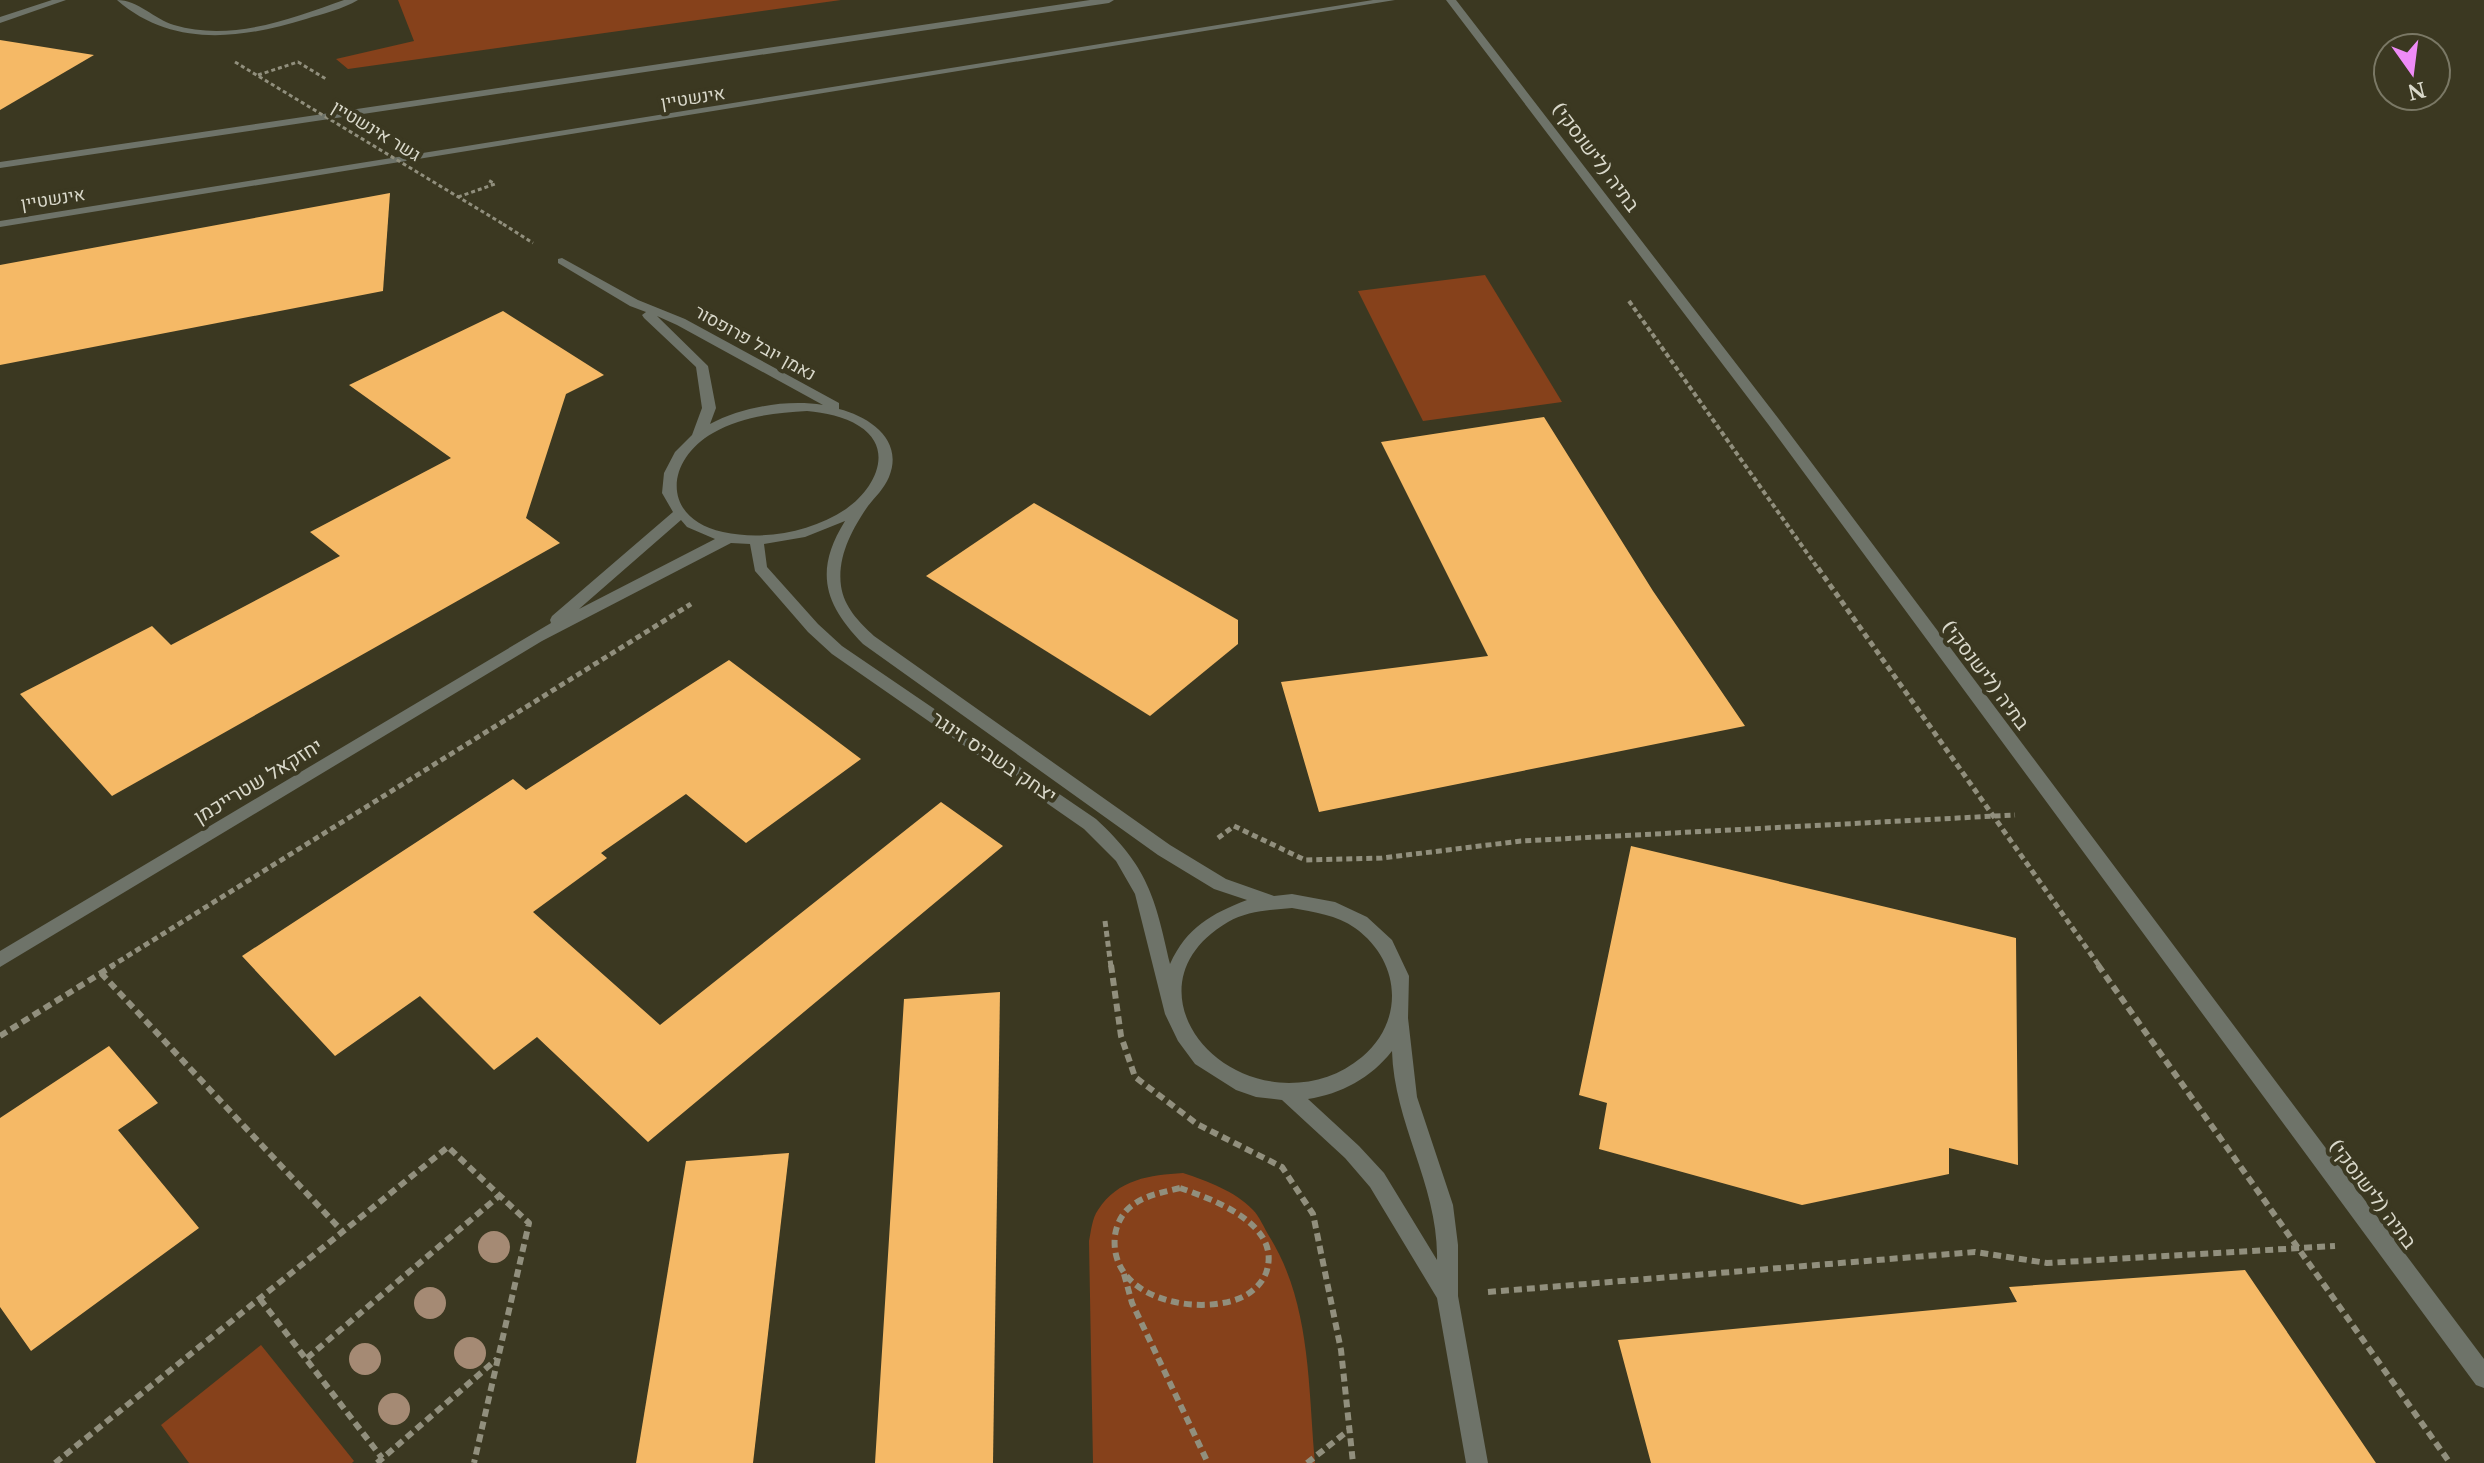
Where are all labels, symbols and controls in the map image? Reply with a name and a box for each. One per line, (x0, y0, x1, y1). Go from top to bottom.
north arrow (2372, 32, 2452, 112)
text: N (2405, 76, 2429, 109)
street label: אינשטיין (659, 80, 727, 114)
street label: גשר אינשטיין (328, 94, 425, 166)
street label: בתיה (לישנסקי) (1546, 96, 1647, 217)
street label: אינשטיין (19, 181, 87, 215)
street label: נאמן יובל פרופסור (690, 299, 821, 386)
street label: בתיה (לישנסקי) (1936, 614, 2037, 735)
street label: יצחק בשביס זינגר (926, 705, 1062, 808)
street label: יחזקאל שטרייכמן (189, 732, 327, 830)
street label: בתיה (לישנסקי) (2323, 1133, 2424, 1254)

